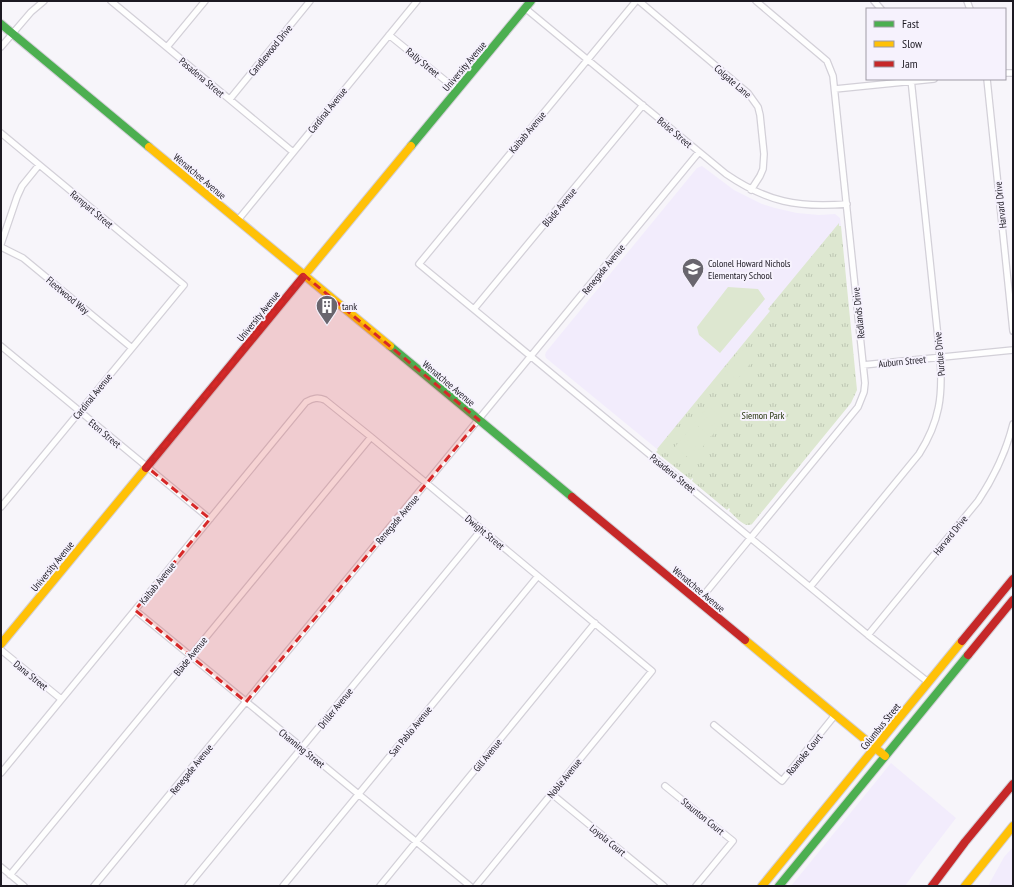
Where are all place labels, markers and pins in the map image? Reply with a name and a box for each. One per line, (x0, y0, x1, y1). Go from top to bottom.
school or university icon: Colonel Howard Nichols Elementary School (680, 256, 706, 289)
place label: Colonel Howard Nichols Elementary School (708, 257, 791, 282)
building icon: tank (314, 293, 340, 326)
place label: tank (342, 300, 357, 313)

